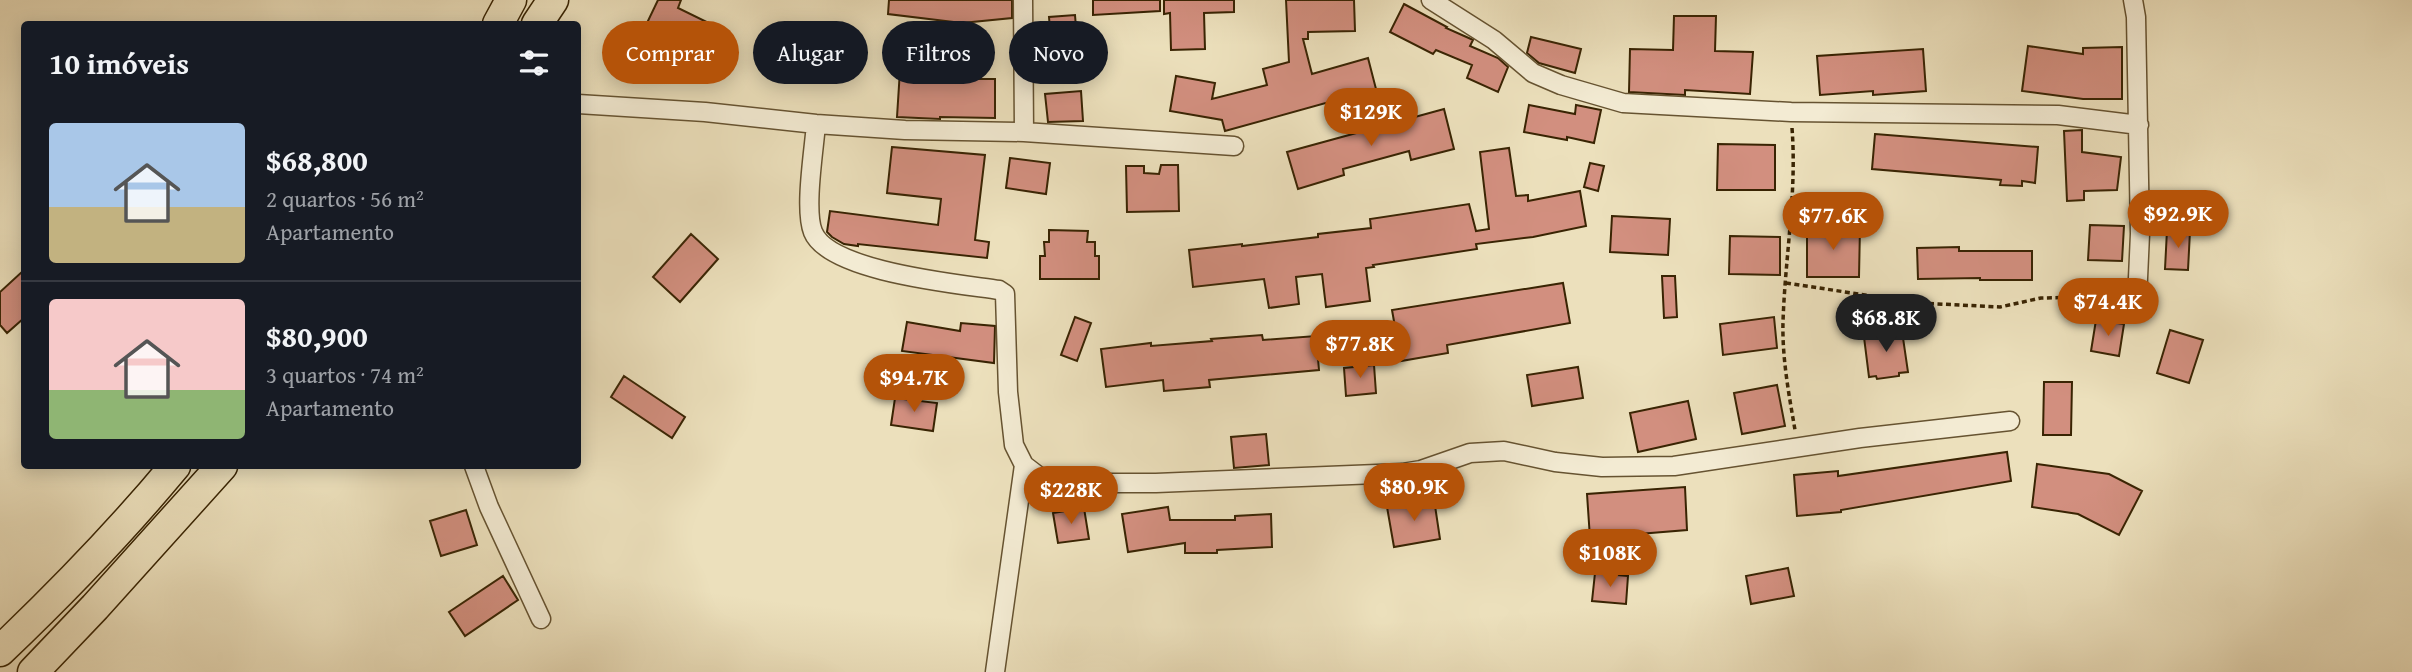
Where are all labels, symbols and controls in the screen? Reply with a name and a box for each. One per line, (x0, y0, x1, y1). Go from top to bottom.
chip: Comprar (602, 21, 739, 84)
chip: Alugar (753, 21, 868, 84)
chip: Filtros (882, 21, 995, 84)
chip: Novo (1009, 21, 1108, 84)
text: 10 imóveis (49, 41, 189, 85)
icon: filters (515, 44, 553, 82)
pin: $129K (1322, 88, 1420, 148)
text: $129K (1340, 94, 1402, 127)
text: $68,800 (266, 138, 368, 182)
icon: home (105, 151, 189, 235)
text: 2 quartos · 56 m² (266, 182, 424, 215)
pin: $92.9K (2121, 190, 2235, 250)
pin: $77.6K (1776, 192, 1890, 252)
text: $92.9K (2144, 196, 2212, 229)
text: $77.6K (1799, 198, 1867, 231)
text: Apartamento (266, 215, 394, 248)
pin: $74.4K (2051, 278, 2165, 338)
text: $74.4K (2074, 284, 2142, 317)
pin: $68.8K (1829, 294, 1943, 354)
text: $68.8K (1852, 300, 1920, 333)
text: $80,900 (266, 314, 368, 358)
pin: $77.8K (1303, 320, 1417, 380)
text: $77.8K (1326, 326, 1394, 359)
icon: home (105, 327, 189, 411)
pin: $94.7K (857, 354, 971, 414)
text: 3 quartos · 74 m² (266, 358, 424, 391)
text: $94.7K (880, 360, 948, 393)
text: Apartamento (266, 391, 394, 424)
pin: $80.9K (1357, 463, 1471, 523)
pin: $228K (1022, 466, 1120, 526)
text: $80.9K (1380, 469, 1448, 502)
text: $228K (1040, 472, 1102, 505)
pin: $108K (1561, 530, 1659, 589)
text: $108K (1579, 535, 1641, 568)

